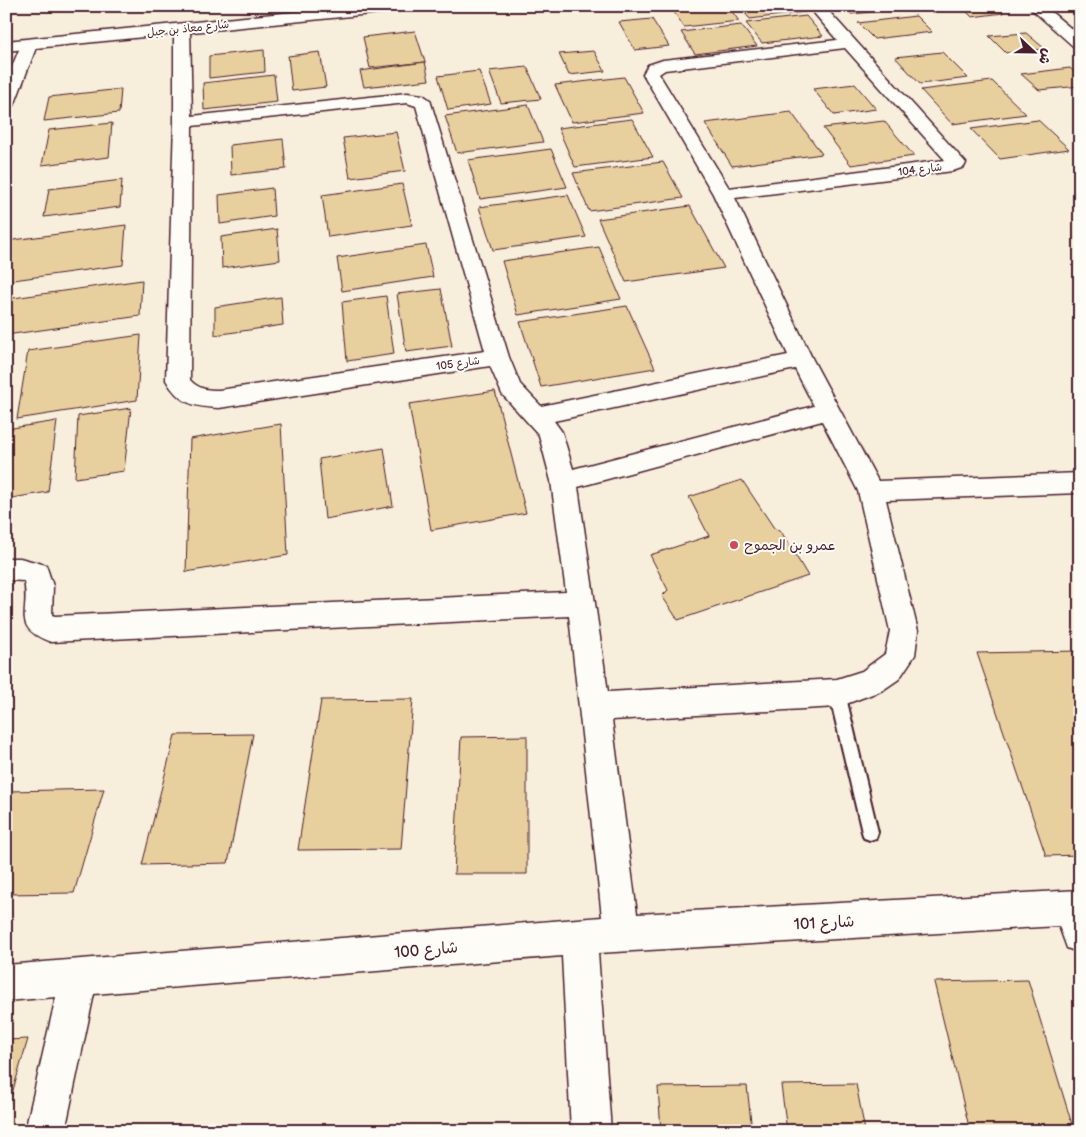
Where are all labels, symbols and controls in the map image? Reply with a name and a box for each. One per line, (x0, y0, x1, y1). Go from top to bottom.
street label: شارع معاذ بن جبل (146, 18, 230, 41)
north arrow (1008, 28, 1058, 78)
text: ش (1035, 46, 1056, 67)
street label: شارع 104 (897, 160, 943, 181)
street label: شارع 105 (435, 354, 481, 375)
place label: عمرو بن الجموح (744, 537, 836, 555)
marker: عمرو بن الجموح (728, 539, 740, 551)
street label: شارع 101 (793, 912, 855, 936)
street label: شارع 100 (393, 938, 459, 964)

